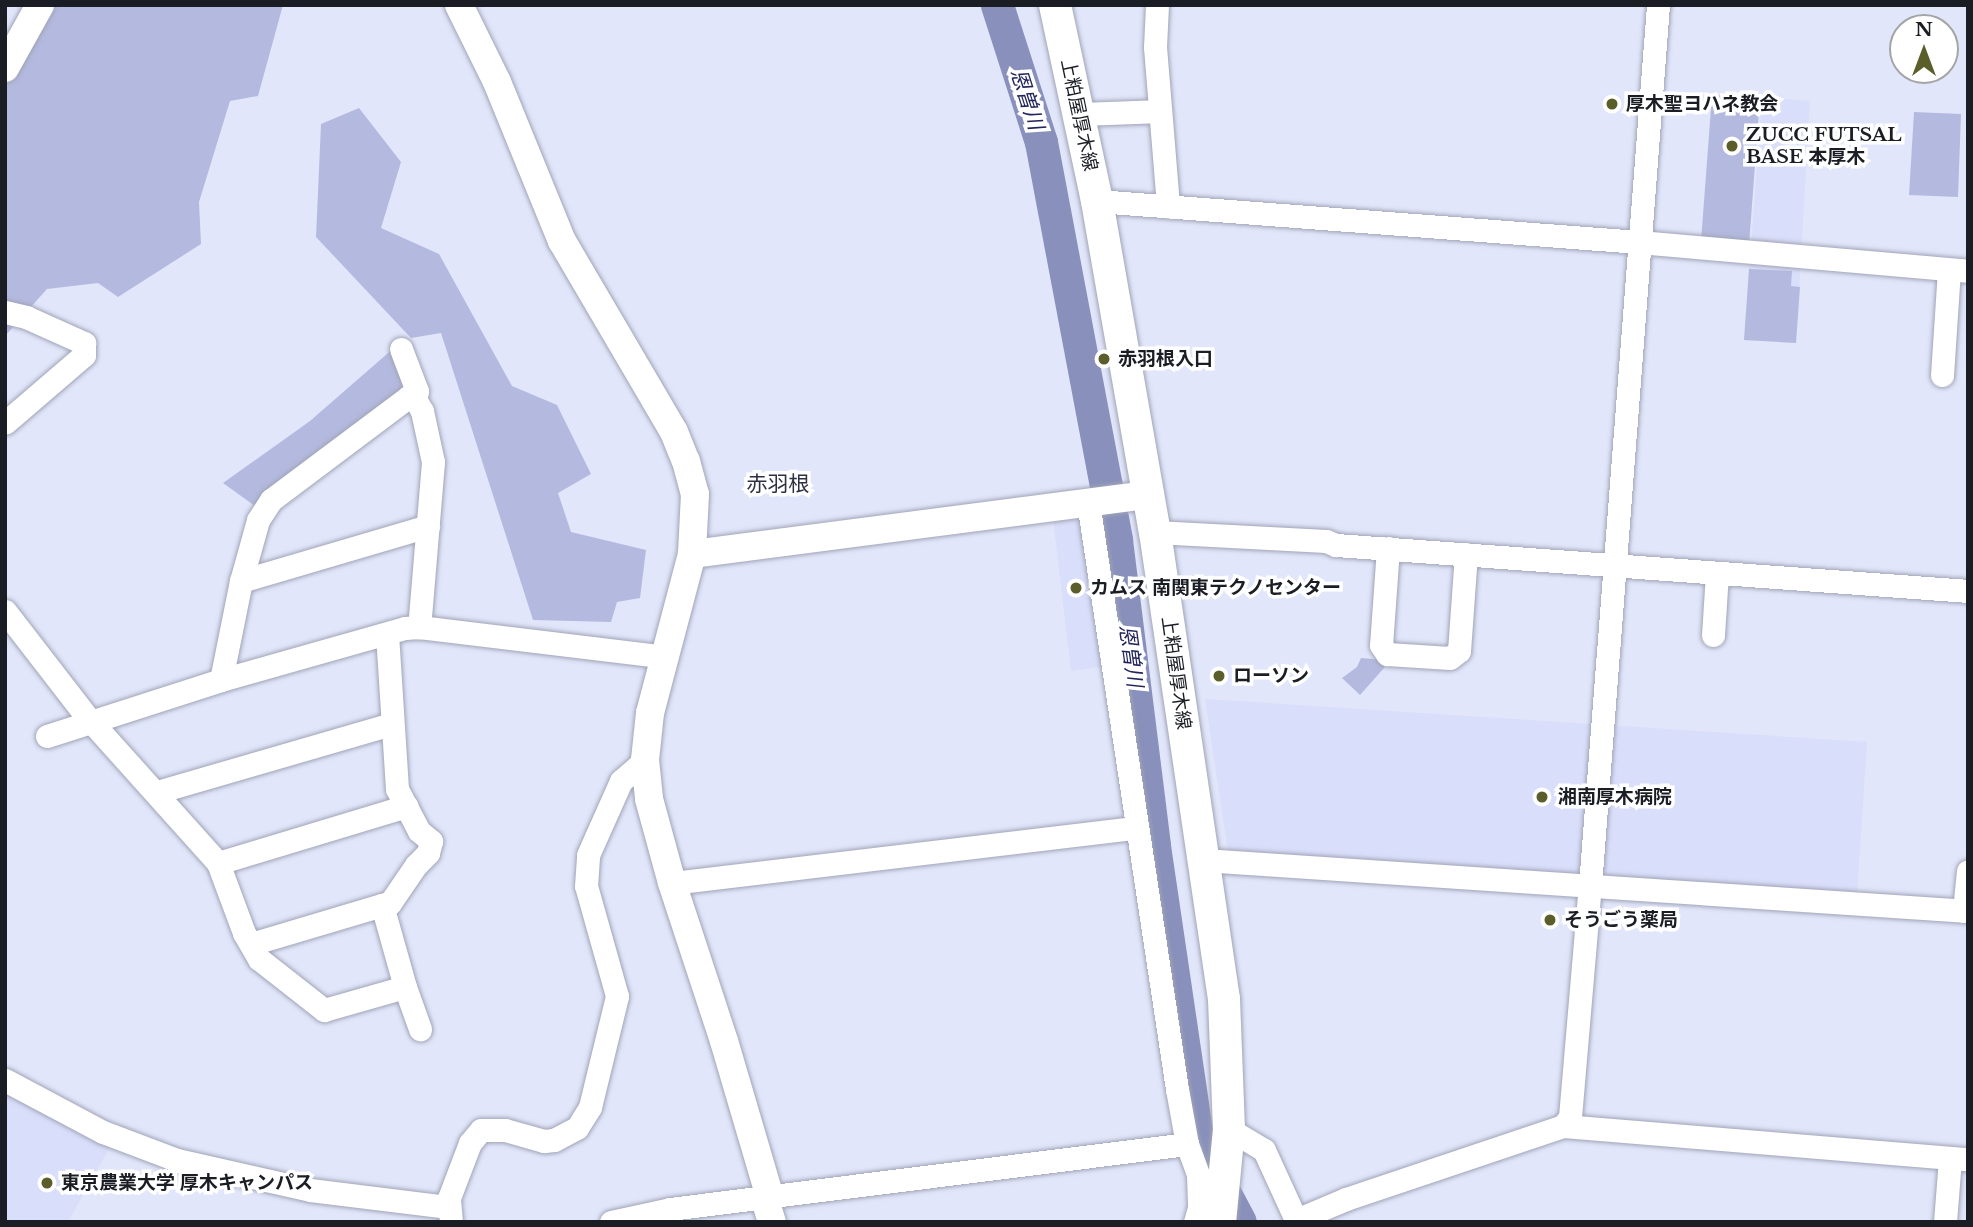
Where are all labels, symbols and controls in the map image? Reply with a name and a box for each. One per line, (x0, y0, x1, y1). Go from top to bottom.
north arrow (1889, 14, 1959, 84)
text: N (1915, 18, 1933, 41)
street label: 上粕屋厚木線 (1056, 57, 1102, 173)
water label: 恩曽川 (1005, 65, 1049, 133)
place label: 厚木聖ヨハネ教会 (1626, 93, 1778, 115)
marker: 厚木聖ヨハネ教会 (1604, 96, 1620, 112)
place label: ZUCC FUTSAL BASE 本厚木 (1746, 124, 1902, 168)
marker: ZUCC FUTSAL BASE 本厚木 (1724, 138, 1740, 154)
place label: 赤羽根入口 (1118, 348, 1213, 370)
marker: 赤羽根入口 (1096, 351, 1112, 367)
district label: 赤羽根 (747, 471, 809, 497)
place label: カムス 南関東テクノセンター (1090, 577, 1342, 599)
marker: カムス 南関東テクノセンター (1068, 580, 1084, 596)
street label: 上粕屋厚木線 (1157, 615, 1195, 731)
water label: 恩曽川 (1114, 623, 1148, 689)
place label: ローソン (1233, 665, 1309, 687)
marker: ローソン (1211, 668, 1227, 684)
place label: 湘南厚木病院 (1558, 786, 1672, 808)
marker: 湘南厚木病院 (1532, 787, 1552, 807)
place label: そうごう薬局 (1564, 909, 1678, 931)
marker: そうごう薬局 (1542, 912, 1558, 928)
place label: 東京農業大学 厚木キャンパス (61, 1172, 313, 1194)
marker: 東京農業大学 厚木キャンパス (39, 1175, 55, 1191)

